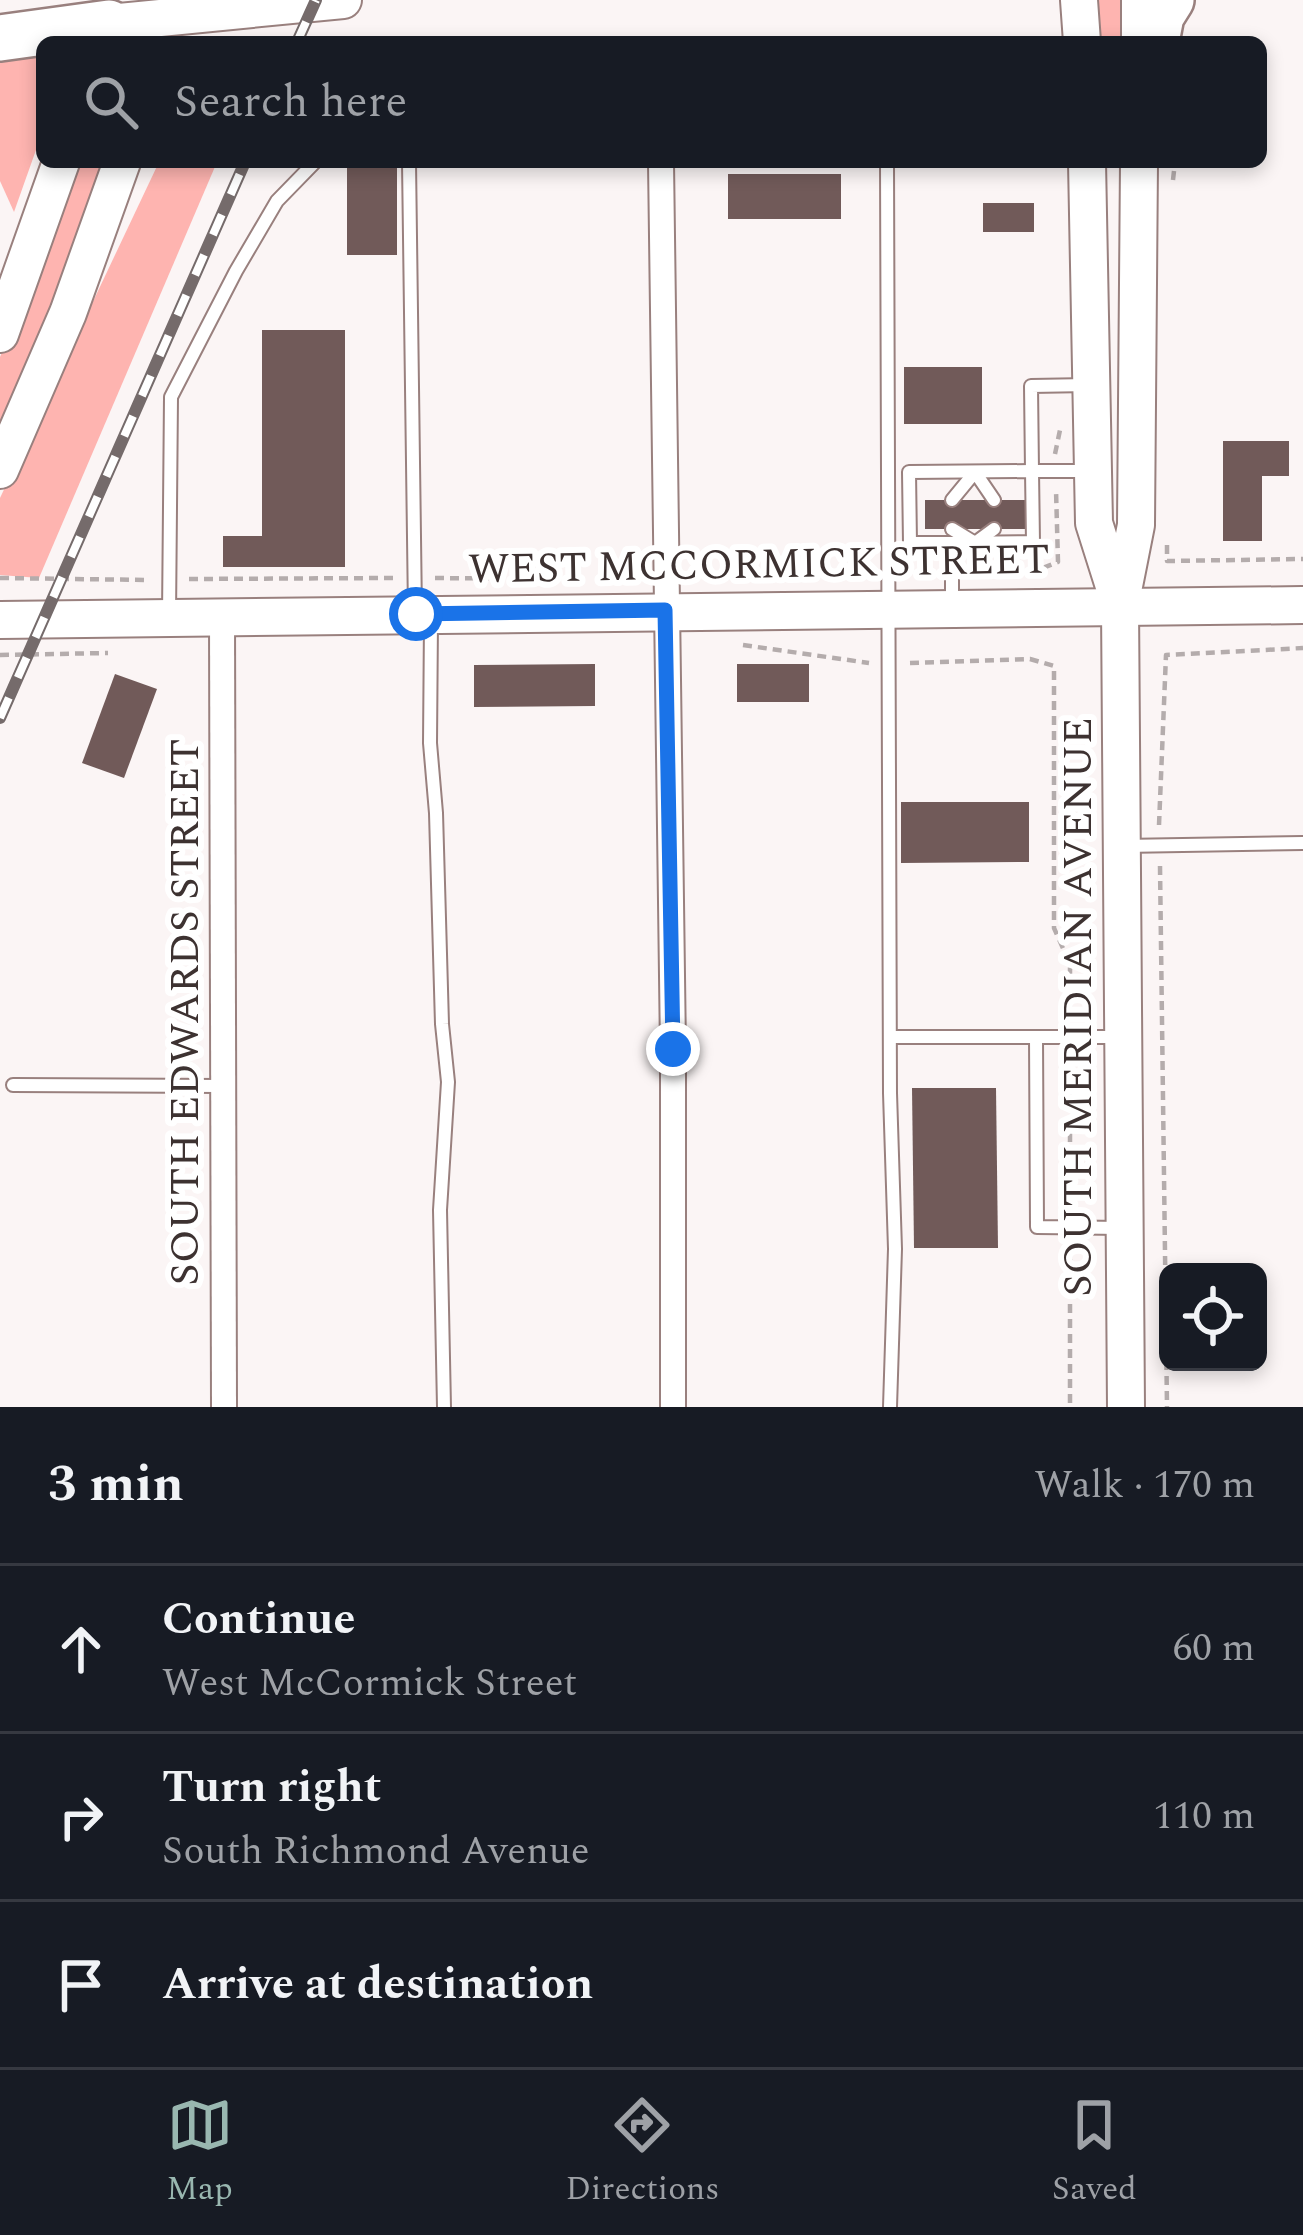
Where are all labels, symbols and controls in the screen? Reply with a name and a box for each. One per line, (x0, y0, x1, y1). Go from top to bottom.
search box (36, 36, 1267, 168)
text: Search here (174, 68, 407, 137)
icon: search (78, 69, 144, 135)
street label: WEST MCCORMICK STREET (468, 528, 1050, 602)
route start (389, 587, 443, 641)
street label: SOUTH MERIDIAN AVENUE (1047, 717, 1110, 1297)
street label: SOUTH EDWARDS STREET (154, 738, 217, 1286)
route end (646, 1022, 700, 1076)
map controls (1159, 1263, 1267, 1371)
button: locate (1159, 1263, 1267, 1371)
text: 3 min (48, 1446, 184, 1524)
text: Walk · 170 m (1034, 1456, 1255, 1515)
text: Continue (162, 1585, 355, 1654)
icon: ahead (48, 1616, 114, 1682)
text: 60 m (1173, 1619, 1255, 1678)
text: West McCormick Street (162, 1654, 577, 1713)
text: Turn right (162, 1753, 381, 1822)
icon: right (48, 1784, 114, 1850)
text: 110 m (1153, 1787, 1255, 1846)
text: South Richmond Avenue (162, 1822, 590, 1881)
text: Arrive at destination (162, 1950, 593, 2019)
icon: arrive (48, 1952, 114, 2018)
tab: Map (166, 2092, 233, 2214)
tab: Directions (565, 2092, 719, 2214)
tab: Saved (1052, 2092, 1137, 2214)

